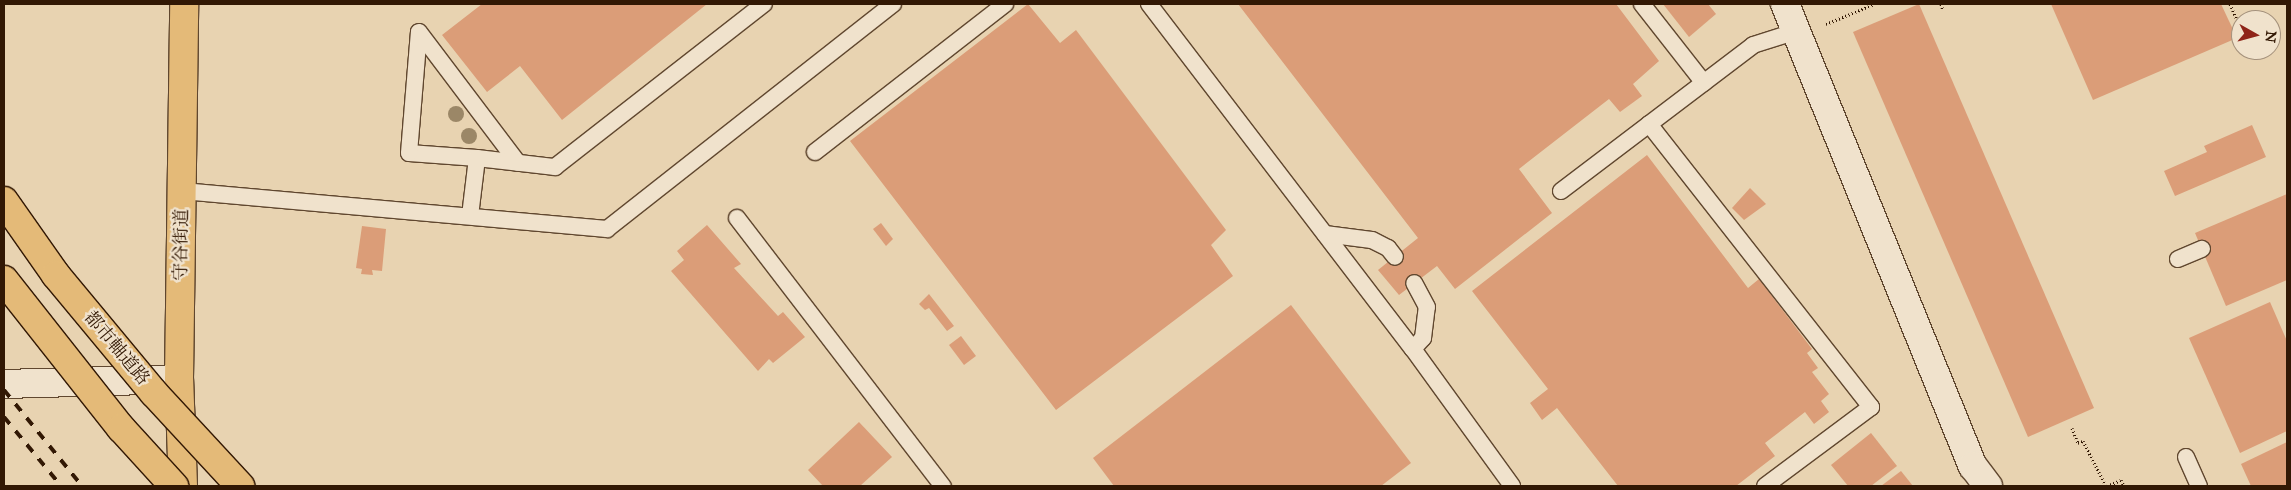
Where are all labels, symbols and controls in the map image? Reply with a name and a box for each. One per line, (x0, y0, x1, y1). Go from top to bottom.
north arrow (2231, 10, 2281, 60)
text: N (2261, 30, 2280, 44)
street label: 守谷街道 (170, 209, 192, 281)
street label: 都市軸道路 (80, 307, 154, 389)

